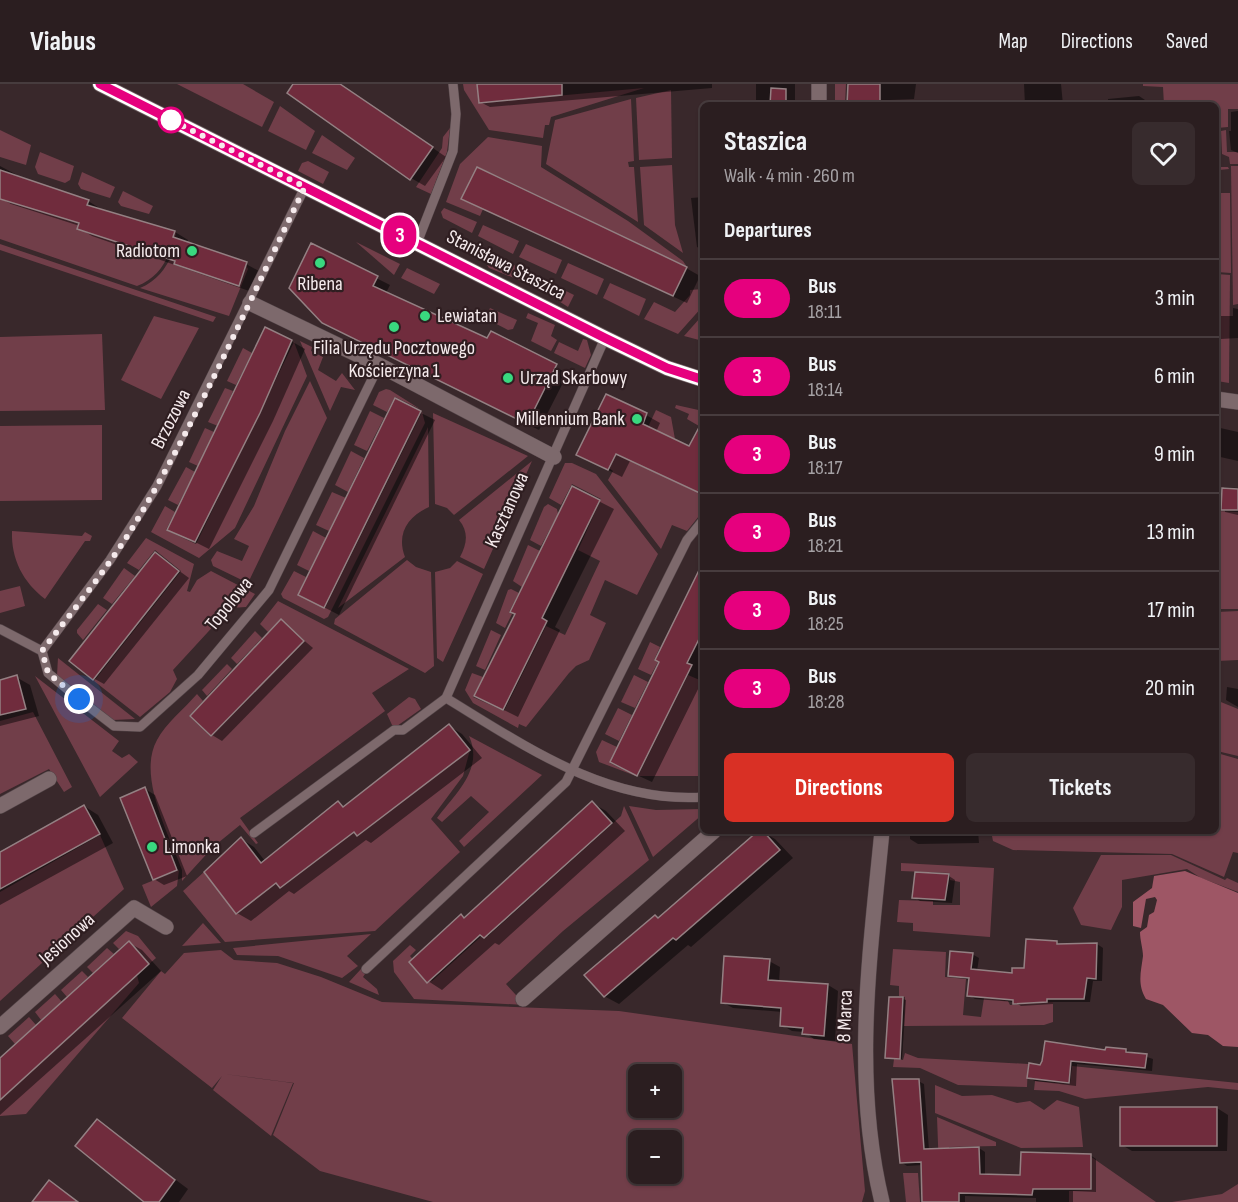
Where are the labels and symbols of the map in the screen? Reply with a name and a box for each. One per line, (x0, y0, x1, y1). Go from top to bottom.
unlabelled marker (158, 107, 184, 133)
line badge: 3 (380, 216, 420, 254)
street label: Stanisława Staszica (442, 225, 570, 305)
place label: Radiotom (116, 239, 180, 263)
marker: Radiotom (185, 244, 199, 258)
marker: Ribena (313, 256, 327, 270)
place label: Ribena (297, 272, 343, 296)
place label: Lewiatan (437, 304, 497, 328)
marker: Lewiatan (418, 309, 432, 323)
marker: Filia Urzędu Pocztowego Kościerzyna 1 (387, 320, 401, 334)
place label: Filia Urzędu Pocztowego Kościerzyna 1 (313, 336, 475, 383)
place label: Urząd Skarbowy (520, 366, 627, 390)
marker: Urząd Skarbowy (501, 371, 515, 385)
street label: Brzozowa (146, 385, 196, 453)
place label: Millennium Bank (516, 407, 625, 431)
marker: Millennium Bank (630, 412, 644, 426)
street label: Kasztanowa (480, 469, 534, 551)
street label: Topolowa (200, 572, 258, 636)
your location (64, 684, 94, 714)
place label: Limonka (164, 835, 220, 859)
marker: Limonka (145, 840, 159, 854)
street label: Jesionowa (33, 908, 100, 971)
street label: 8 Marca (832, 989, 858, 1043)

